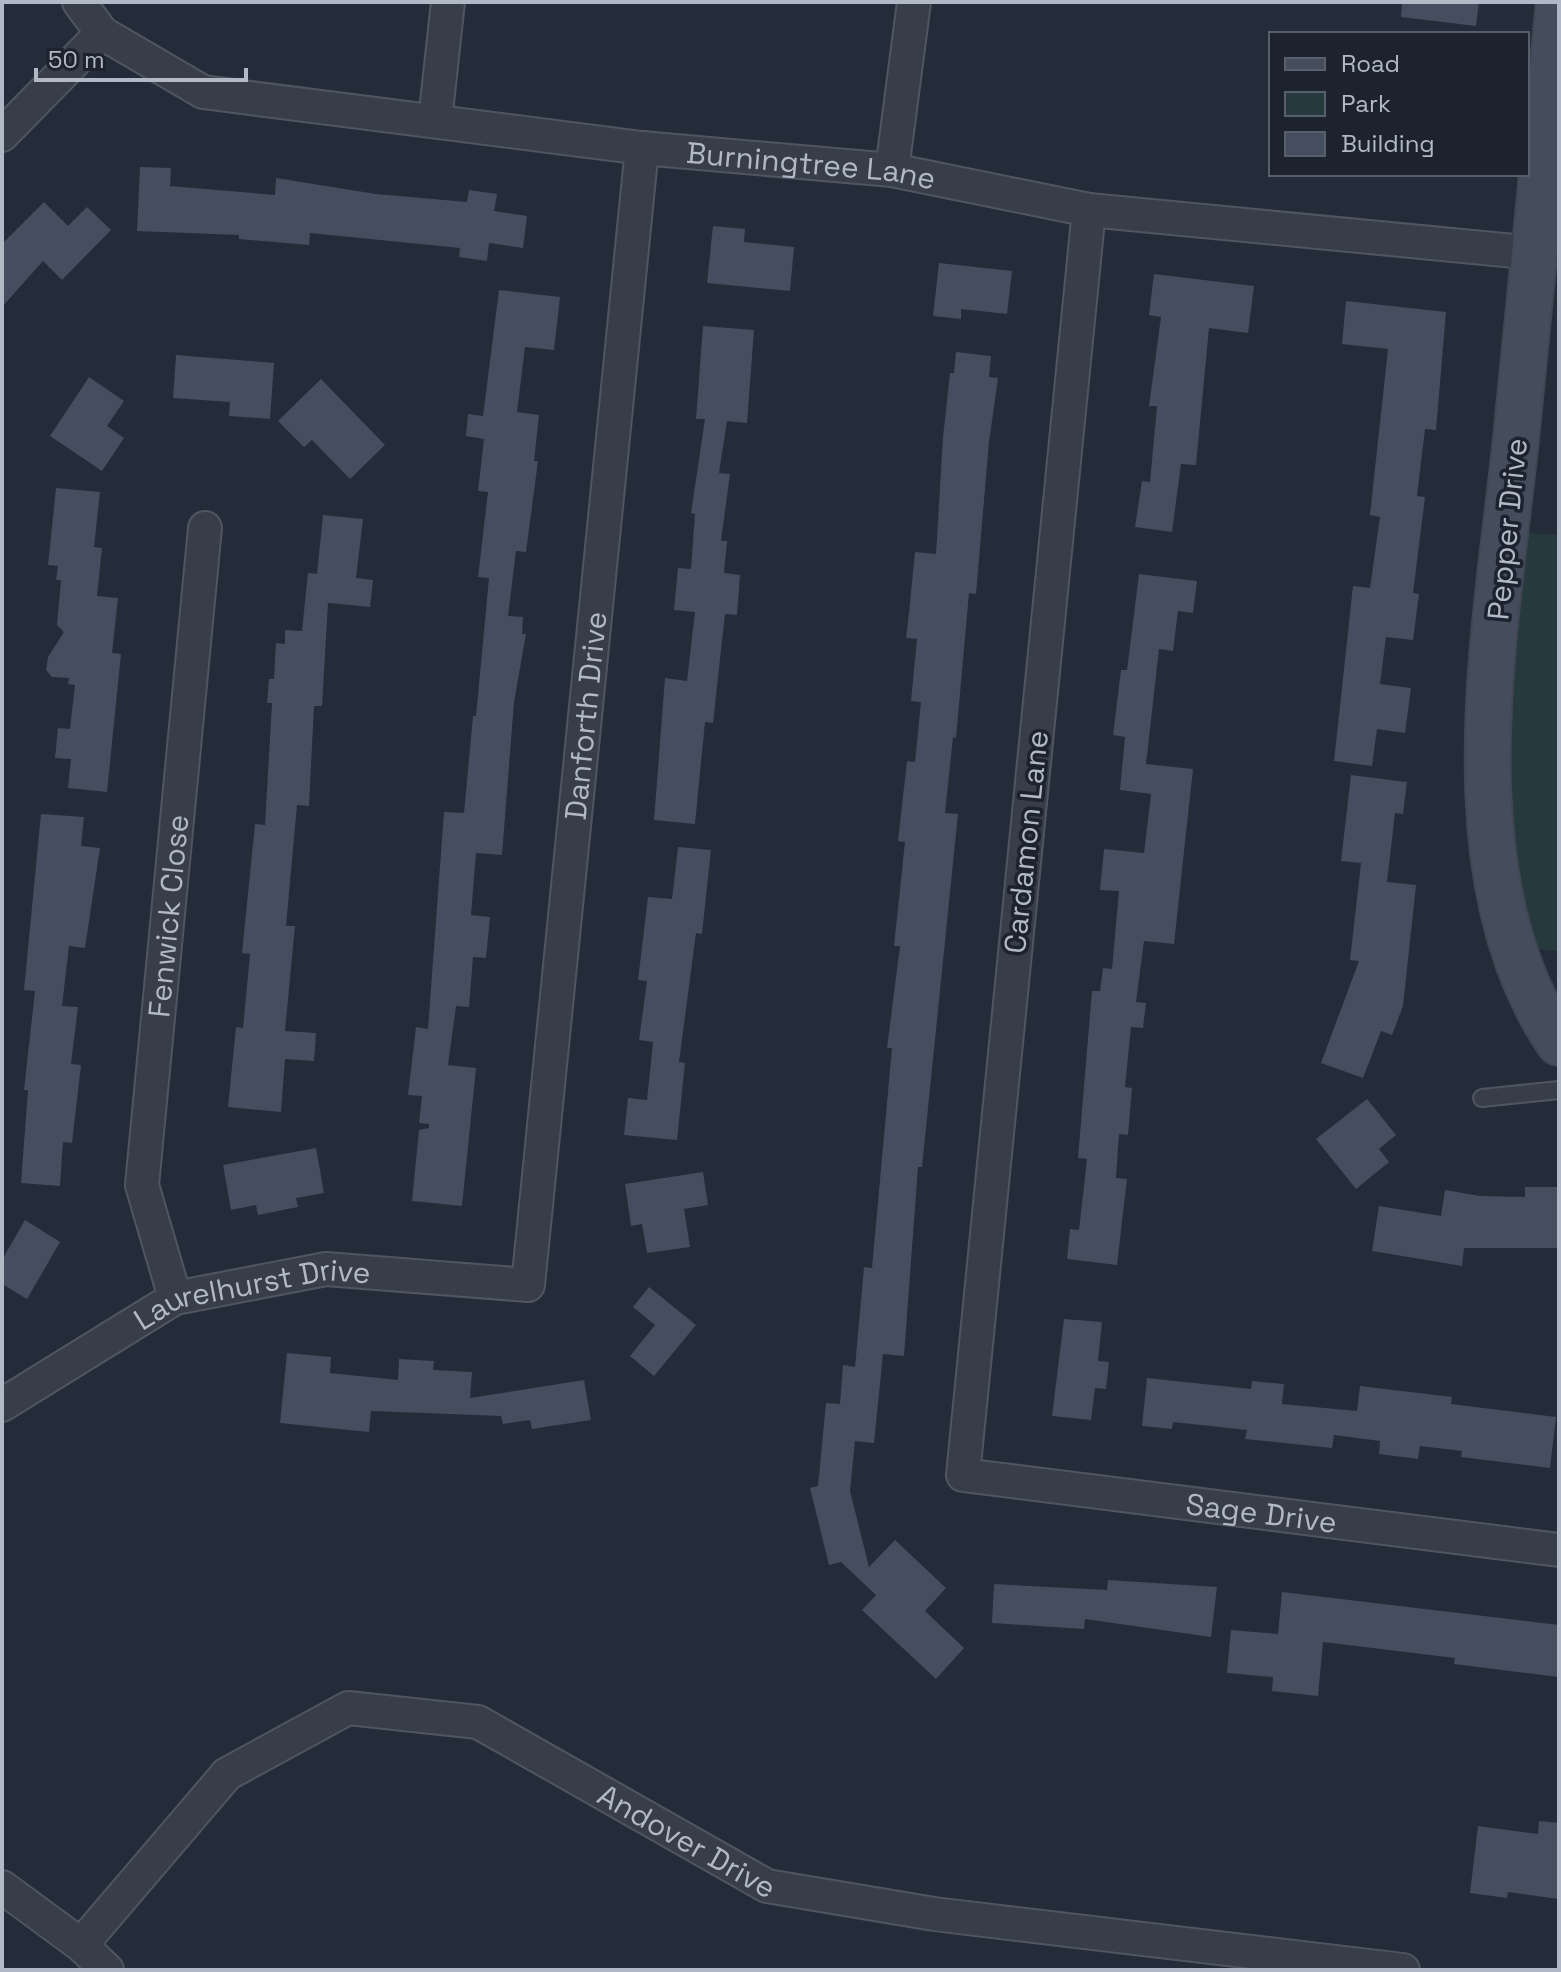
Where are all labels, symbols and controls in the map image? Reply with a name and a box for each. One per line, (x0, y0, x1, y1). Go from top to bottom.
scale bar (36, 32, 246, 82)
legend (1269, 32, 1529, 176)
text: 50 m (48, 44, 105, 75)
text: Road (1341, 48, 1400, 79)
text: Park (1341, 88, 1391, 119)
text: Building (1341, 128, 1435, 159)
street label: Burningtree Lane (685, 132, 939, 198)
street label: Pepper Drive (1478, 436, 1536, 622)
street label: Danforth Drive (555, 610, 615, 822)
street label: Cardamon Lane (995, 729, 1057, 955)
street label: Fenwick Close (139, 813, 197, 1019)
street label: Laurelhurst Drive (126, 1249, 372, 1338)
street label: Sage Drive (1184, 1484, 1339, 1541)
street label: Andover Drive (591, 1775, 783, 1907)

